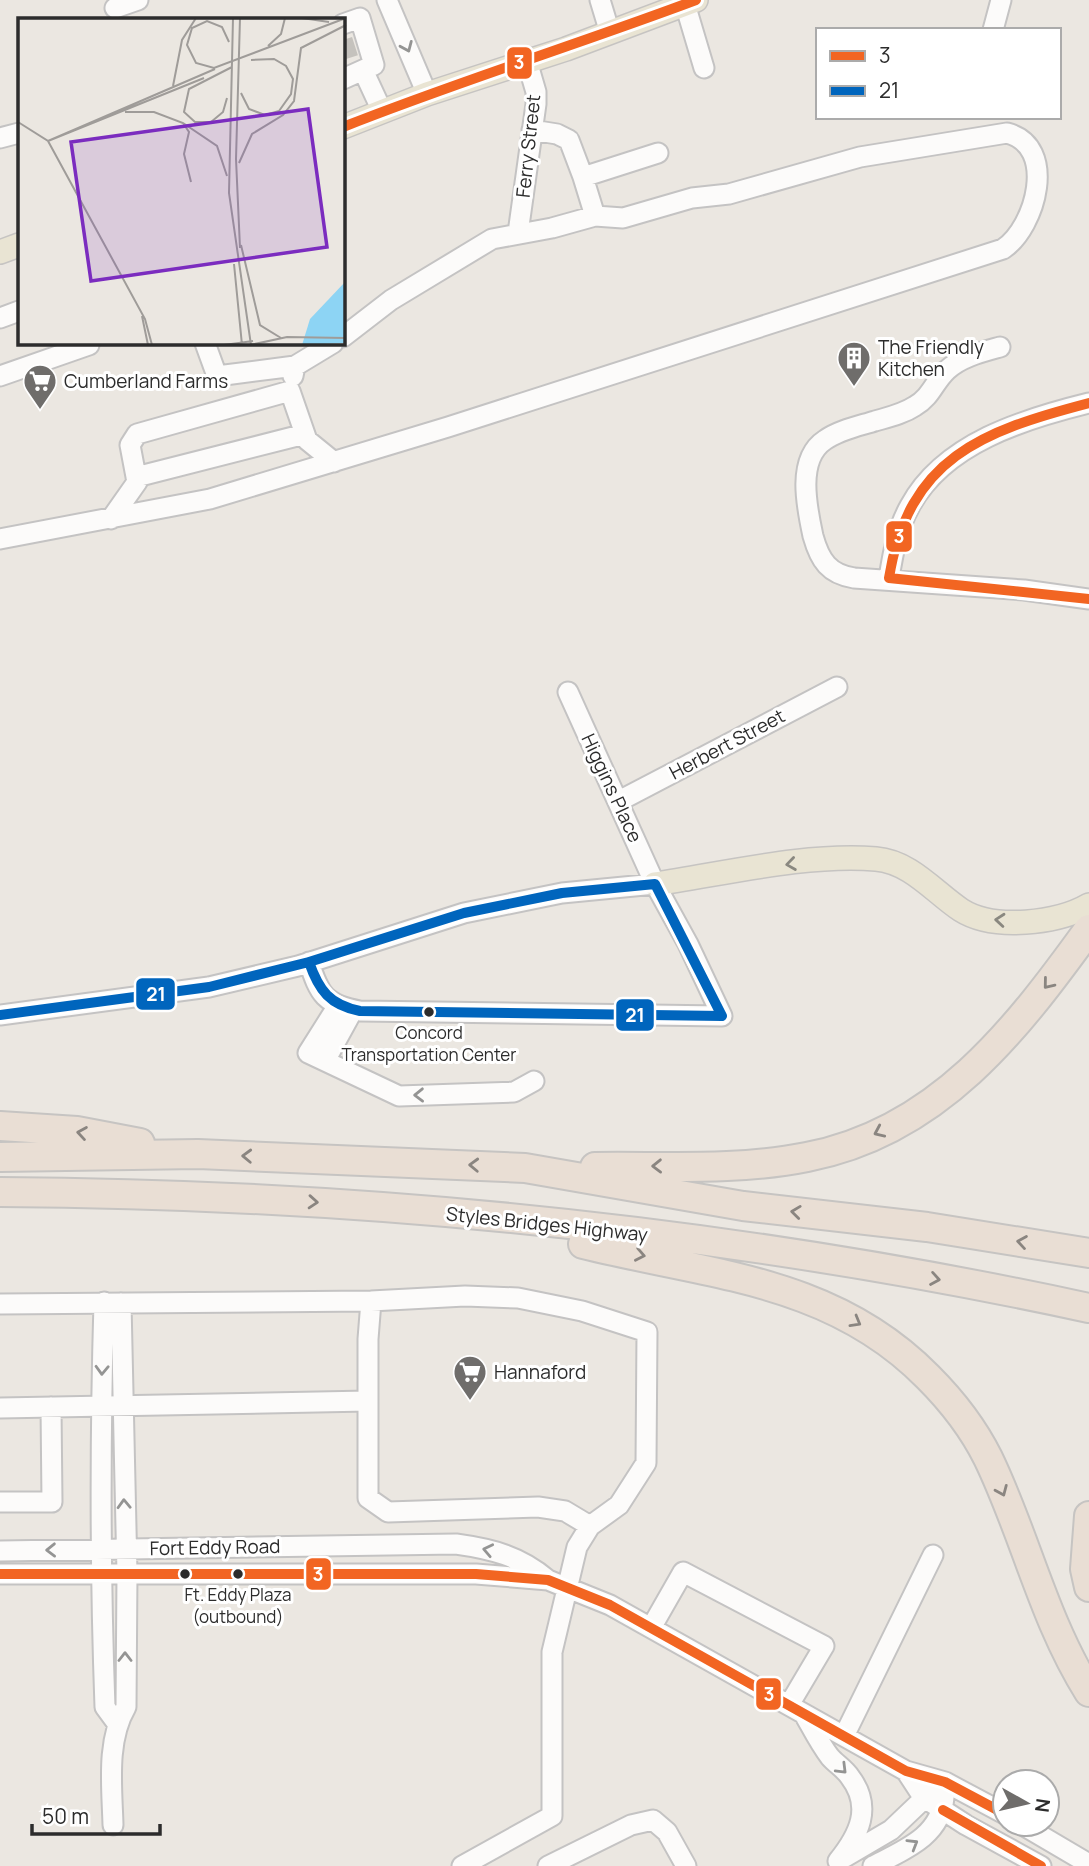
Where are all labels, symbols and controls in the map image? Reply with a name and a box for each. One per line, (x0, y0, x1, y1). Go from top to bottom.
inset map (18, 18, 345, 345)
legend (816, 28, 1061, 119)
one-way arrow (399, 39, 413, 52)
text: 3 (879, 41, 891, 69)
line badge: 3 (506, 46, 533, 80)
text: 3 (513, 49, 525, 75)
text: 21 (879, 76, 899, 104)
street label: Ferry Street (510, 93, 546, 199)
place label: The Friendly Kitchen (878, 334, 984, 382)
building icon: The Friendly Kitchen (835, 339, 873, 388)
supermarket icon: Cumberland Farms (21, 362, 59, 411)
place label: Cumberland Farms (64, 368, 228, 394)
line badge: 3 (885, 520, 913, 553)
text: 3 (893, 523, 905, 549)
street label: Herbert Street (665, 703, 789, 785)
street label: Higgins Place (575, 729, 649, 847)
one-way arrow (785, 856, 796, 871)
one-way arrow (994, 913, 1005, 928)
one-way arrow (1044, 976, 1057, 988)
line badge: 21 (135, 977, 176, 1011)
text: 21 (146, 981, 166, 1007)
line badge: 21 (615, 998, 655, 1032)
text: 21 (625, 1002, 645, 1028)
marker: Concord Transportation Center (422, 1005, 436, 1019)
place label: Concord Transportation Center (342, 1021, 516, 1066)
one-way arrow (413, 1088, 424, 1103)
one-way arrow (874, 1124, 887, 1138)
one-way arrow (77, 1126, 88, 1141)
one-way arrow (241, 1149, 252, 1164)
one-way arrow (469, 1158, 480, 1173)
one-way arrow (651, 1158, 662, 1174)
one-way arrow (308, 1194, 319, 1209)
street label: Styles Bridges Highway (445, 1200, 649, 1248)
one-way arrow (790, 1205, 801, 1220)
one-way arrow (1016, 1235, 1027, 1250)
one-way arrow (634, 1247, 646, 1262)
one-way arrow (930, 1271, 941, 1286)
one-way arrow (849, 1314, 862, 1327)
supermarket icon: Hannaford (451, 1353, 489, 1402)
place label: Hannaford (494, 1359, 586, 1385)
one-way arrow (94, 1365, 109, 1376)
one-way arrow (994, 1483, 1008, 1496)
one-way arrow (116, 1499, 132, 1509)
street label: Fort Eddy Road (149, 1533, 281, 1561)
one-way arrow (45, 1542, 56, 1557)
one-way arrow (482, 1543, 494, 1558)
line badge: 3 (305, 1557, 332, 1591)
text: 3 (312, 1561, 324, 1587)
unlabelled marker (178, 1567, 192, 1581)
marker: Ft. Eddy Plaza (outbound) (231, 1567, 245, 1581)
place label: Ft. Eddy Plaza (outbound) (185, 1583, 291, 1628)
one-way arrow (117, 1651, 133, 1661)
line badge: 3 (755, 1677, 782, 1711)
text: 3 (763, 1681, 775, 1707)
one-way arrow (834, 1761, 847, 1774)
north arrow (991, 1768, 1061, 1838)
scale bar (32, 1792, 159, 1836)
text: N (1029, 1797, 1057, 1814)
text: 50 m (42, 1802, 89, 1830)
one-way arrow (906, 1839, 919, 1852)

